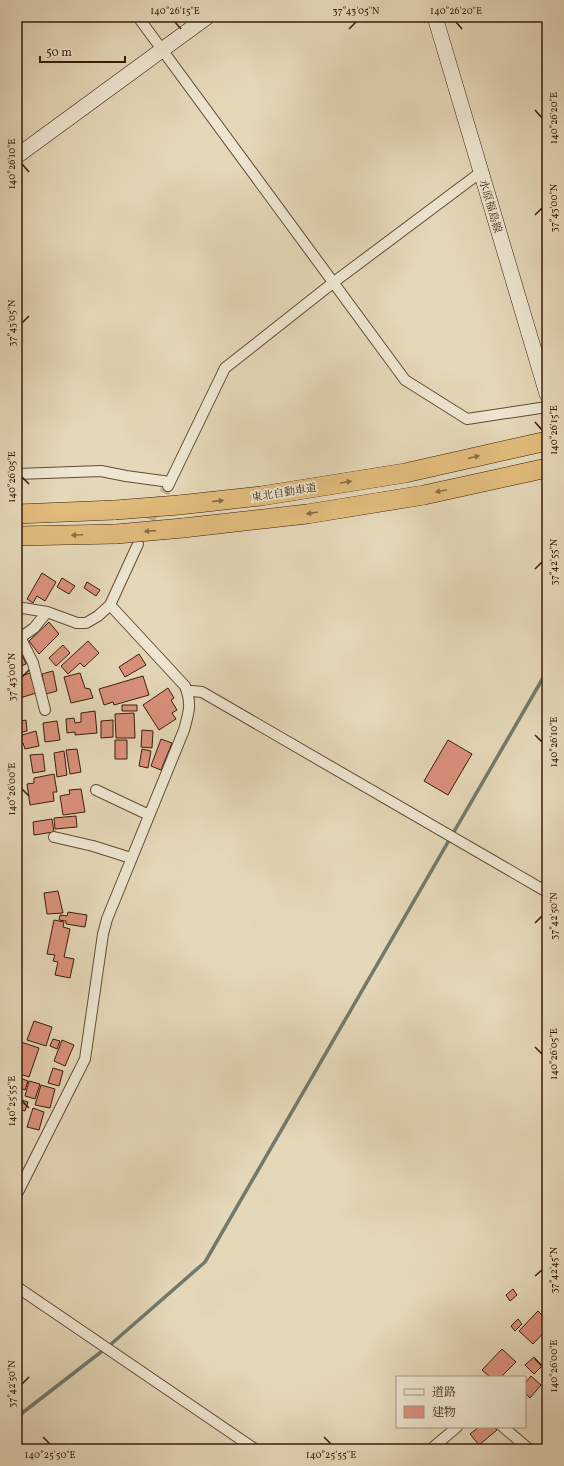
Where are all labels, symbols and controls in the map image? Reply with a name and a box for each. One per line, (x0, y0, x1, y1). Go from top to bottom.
text: 140°26'15"E (150, 4, 200, 18)
text: 37°43'05"N (333, 4, 380, 18)
text: 140°26'20"E (430, 4, 482, 18)
scale bar (40, 38, 125, 64)
text: 50 m (46, 45, 72, 61)
text: 140°26'20"E (547, 92, 561, 144)
text: 140°26'10"E (5, 139, 19, 189)
street label: 水原福島線 (475, 178, 504, 235)
text: 37°43'00"N (547, 183, 561, 232)
text: 37°43'05"N (5, 299, 19, 346)
text: 140°26'15"E (547, 405, 561, 455)
text: 140°26'05"E (5, 451, 19, 503)
one-way arrow (468, 454, 480, 460)
one-way arrow (340, 479, 352, 485)
street label: 東北自動車道 (250, 481, 318, 506)
one-way arrow (434, 489, 447, 495)
one-way arrow (212, 497, 224, 504)
one-way arrow (306, 510, 318, 516)
one-way arrow (144, 527, 156, 534)
one-way arrow (71, 531, 83, 538)
text: 37°42'55"N (547, 538, 561, 585)
text: 37°43'00"N (5, 652, 19, 701)
text: 140°26'10"E (547, 717, 561, 767)
text: 140°26'00"E (5, 763, 19, 815)
text: 37°42'50"N (547, 892, 561, 940)
text: 140°26'05"E (547, 1028, 561, 1080)
text: 140°25'55"E (5, 1076, 19, 1126)
text: 37°42'45"N (547, 1246, 561, 1293)
text: 140°26'00"E (547, 1340, 561, 1392)
text: 37°42'50"N (5, 1360, 19, 1408)
legend (396, 1376, 526, 1428)
text: 道路 (432, 1385, 456, 1401)
text: 建物 (432, 1405, 456, 1421)
text: 140°25'50"E (24, 1448, 76, 1462)
text: 140°25'55"E (306, 1448, 356, 1462)

